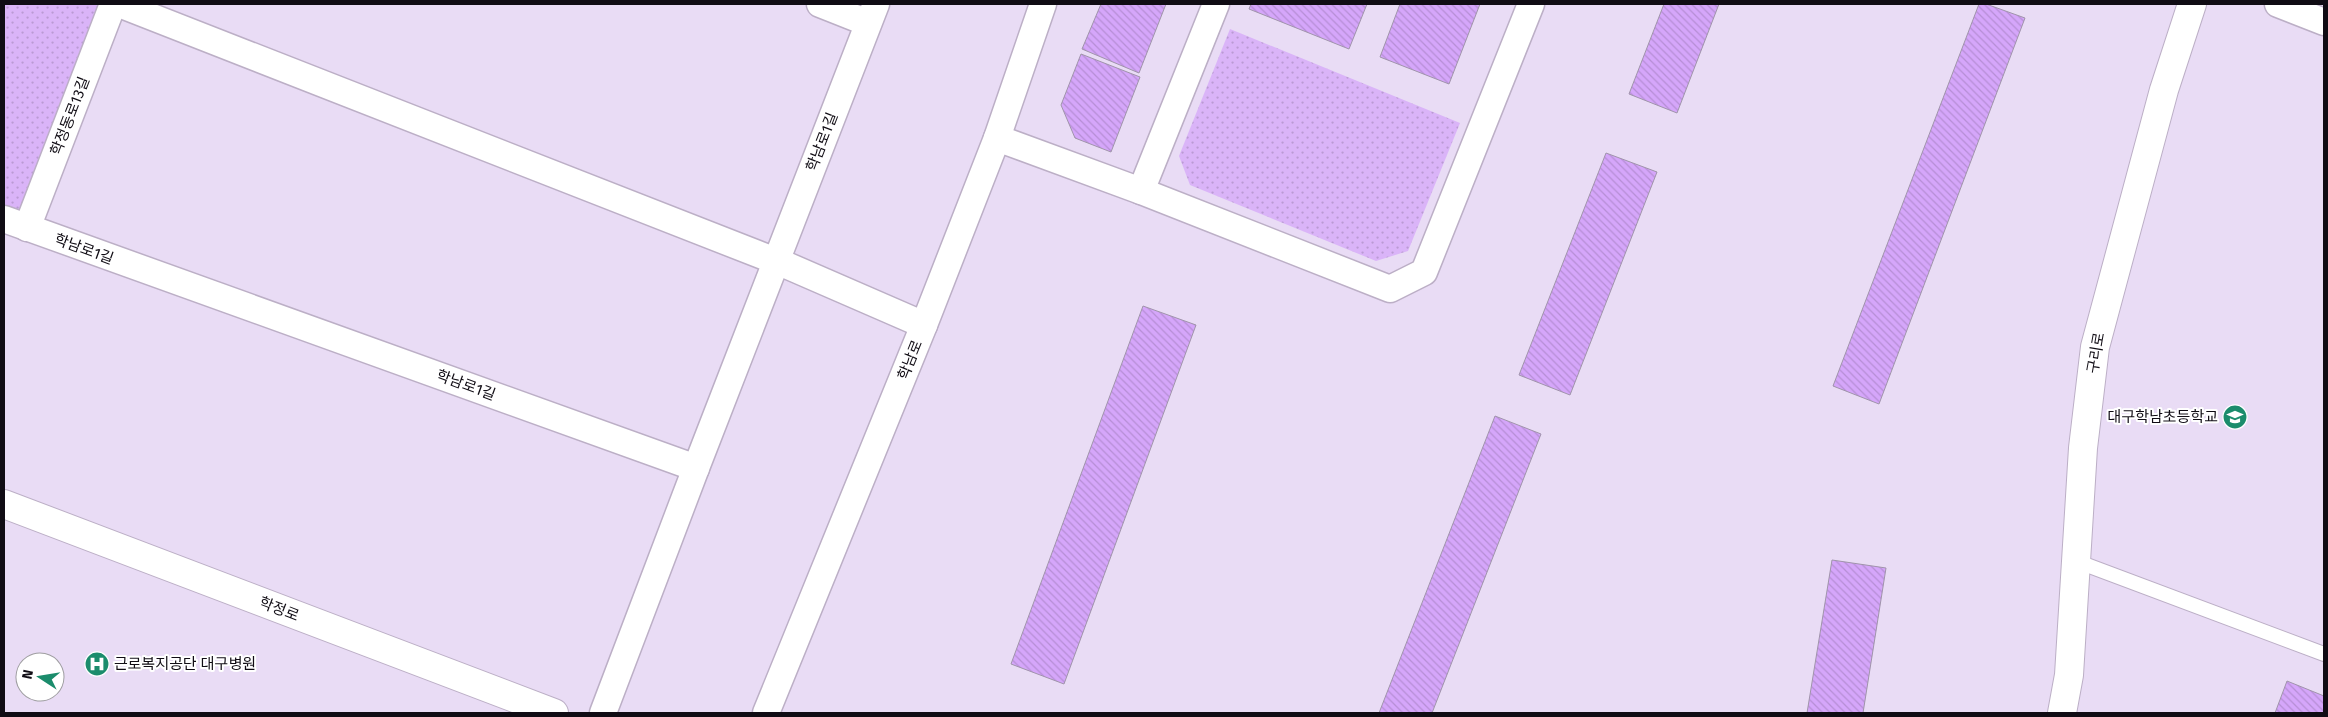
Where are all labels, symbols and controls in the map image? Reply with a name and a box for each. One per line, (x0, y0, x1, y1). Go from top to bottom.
street label: 학정동로13길 (47, 74, 93, 158)
street label: 학남로1길 (803, 110, 841, 174)
street label: 학남로1길 (52, 230, 116, 268)
street label: 구리로 (2084, 331, 2108, 375)
street label: 학남로 (894, 337, 926, 383)
street label: 학남로1길 (434, 366, 498, 404)
school or university icon: 대구학남초등학교 (2222, 404, 2248, 430)
place label: 대구학남초등학교 (2108, 408, 2218, 426)
street label: 학정로 (256, 593, 302, 625)
hospital icon: 근로복지공단 대구병원 (84, 651, 110, 677)
north arrow (15, 652, 65, 702)
place label: 근로복지공단 대구병원 (114, 655, 256, 673)
text: N (18, 668, 37, 681)

